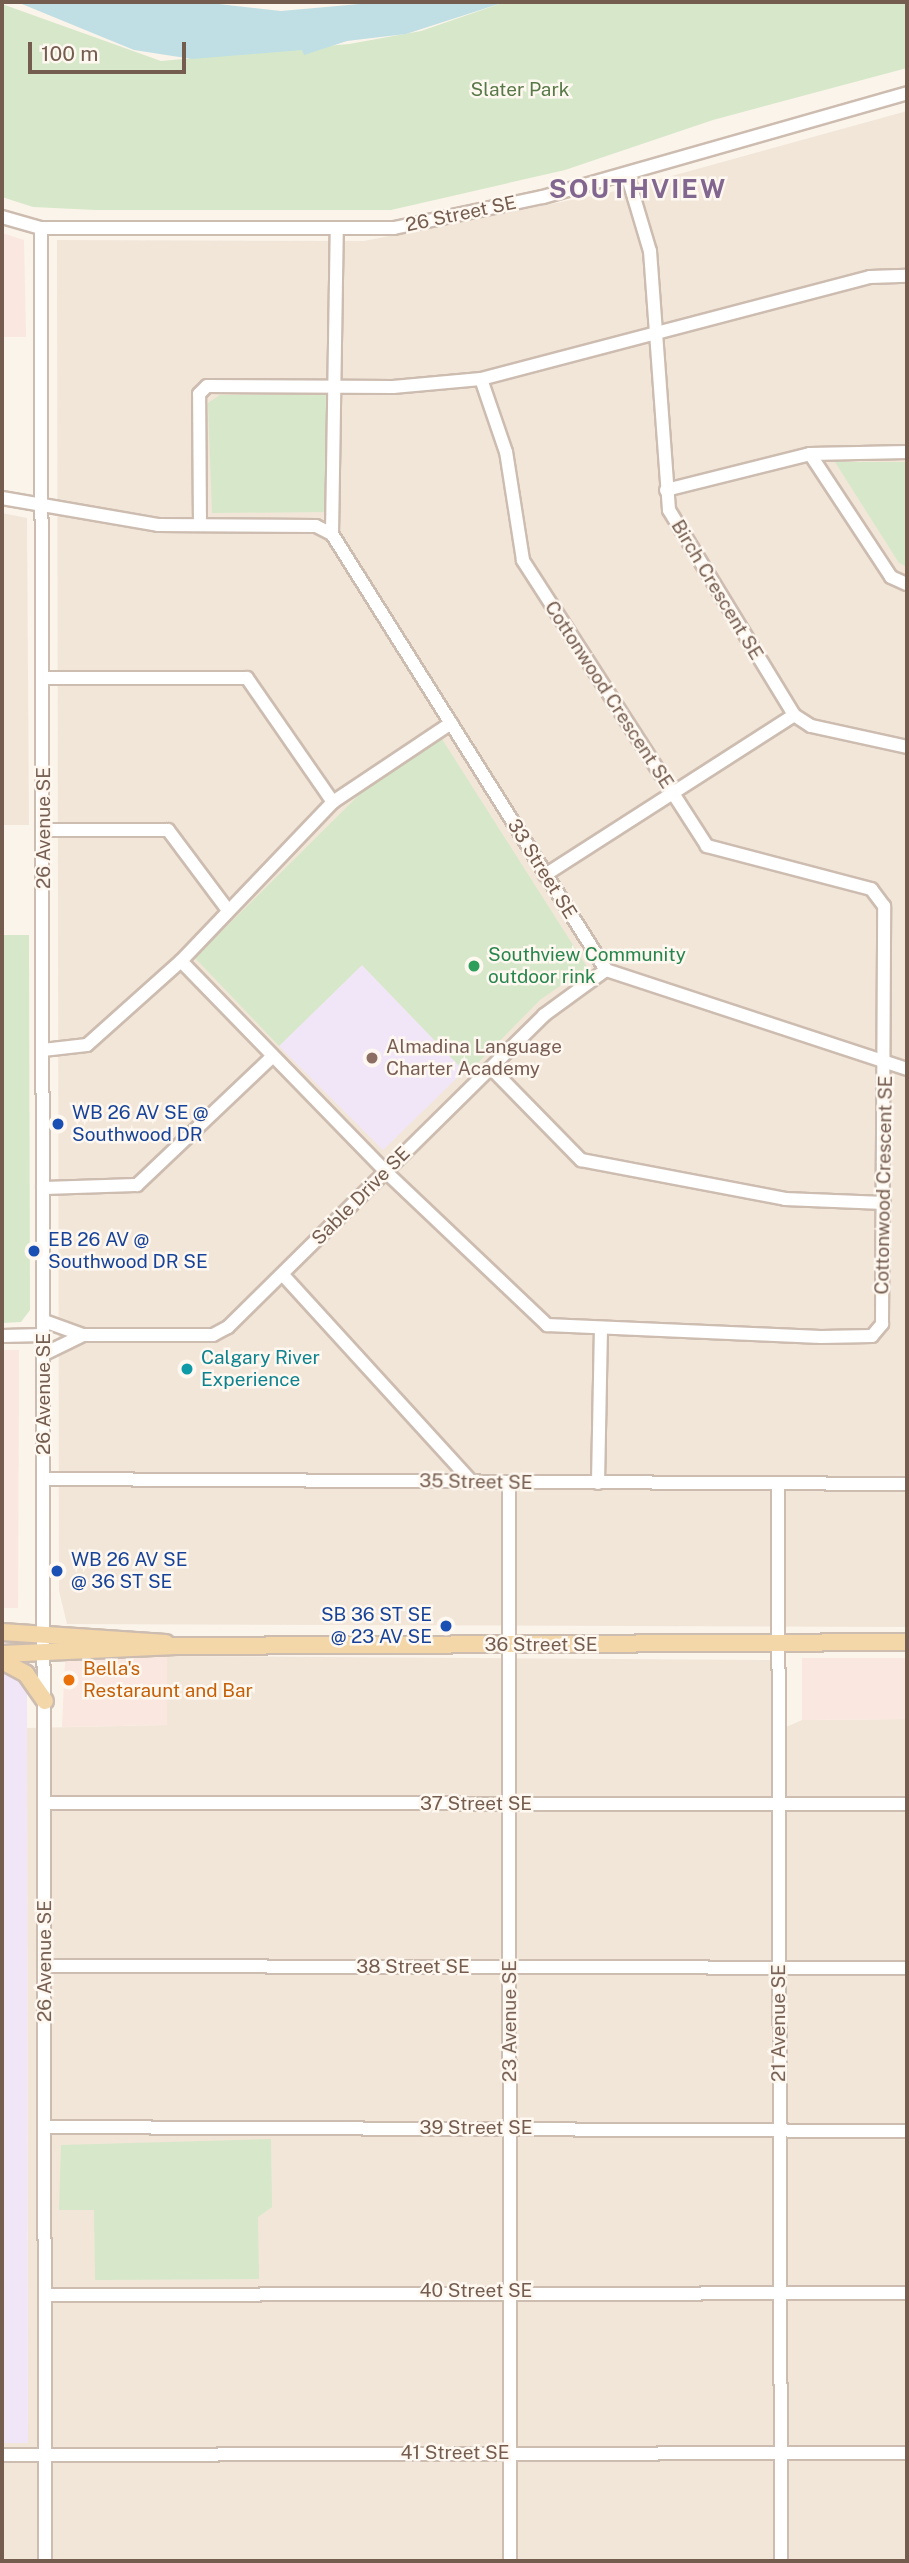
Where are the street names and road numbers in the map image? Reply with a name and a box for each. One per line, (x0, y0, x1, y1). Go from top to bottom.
street label: 26 Street SE (404, 191, 518, 237)
street label: Birch Crescent SE (666, 516, 768, 664)
street label: Cottonwood Crescent SE (540, 597, 678, 793)
street label: 26 Avenue SE (33, 767, 55, 889)
street label: 33 Street SE (502, 815, 582, 923)
street label: Cottonwood Crescent SE (871, 1075, 897, 1295)
street label: Sable Drive SE (307, 1142, 415, 1250)
street label: 26 Avenue SE (33, 1333, 55, 1455)
street label: 35 Street SE (419, 1470, 533, 1494)
street label: 36 Street SE (485, 1634, 597, 1656)
street label: 37 Street SE (420, 1793, 532, 1815)
street label: 26 Avenue SE (34, 1900, 56, 2022)
street label: 38 Street SE (356, 1956, 470, 1978)
street label: 23 Avenue SE (499, 1960, 521, 2082)
street label: 21 Avenue SE (768, 1964, 790, 2082)
street label: 39 Street SE (420, 2117, 532, 2139)
street label: 40 Street SE (420, 2280, 532, 2302)
street label: 41 Street SE (401, 2442, 509, 2464)

